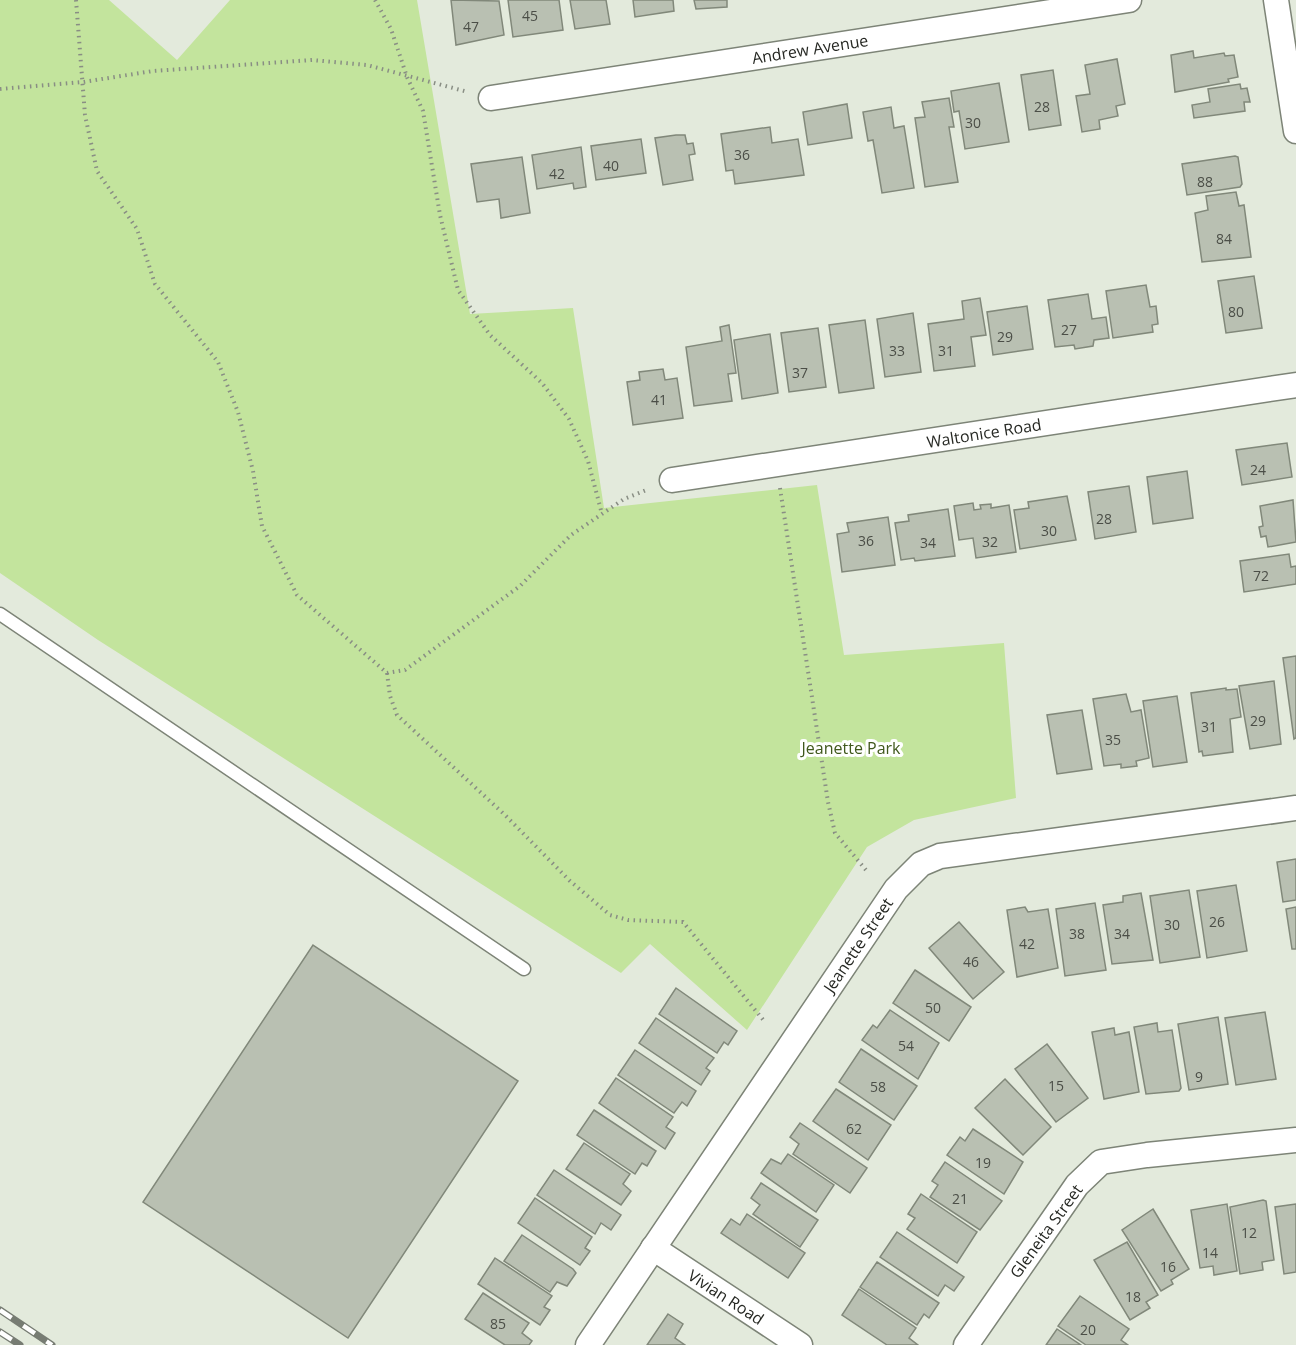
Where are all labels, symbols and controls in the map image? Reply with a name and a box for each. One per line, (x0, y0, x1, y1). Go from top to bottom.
house number: 45 (522, 6, 538, 25)
house number: 47 (463, 17, 479, 36)
street label: Andrew Avenue (750, 29, 870, 69)
house number: 28 (1034, 97, 1050, 116)
house number: 30 (965, 113, 981, 132)
house number: 36 (734, 145, 750, 164)
house number: 40 (603, 156, 619, 175)
house number: 42 (549, 164, 565, 183)
house number: 88 (1197, 172, 1213, 191)
house number: 84 (1216, 229, 1232, 248)
house number: 80 (1228, 302, 1244, 321)
house number: 27 (1061, 320, 1077, 339)
house number: 29 (997, 327, 1013, 346)
house number: 33 (889, 341, 905, 360)
house number: 31 (938, 341, 954, 360)
house number: 37 (792, 363, 808, 382)
house number: 41 (651, 390, 667, 409)
street label: Waltonice Road (925, 413, 1043, 453)
house number: 24 (1250, 460, 1266, 479)
house number: 28 (1096, 509, 1112, 528)
house number: 30 (1041, 521, 1057, 540)
house number: 36 (858, 531, 874, 550)
house number: 32 (982, 532, 998, 551)
house number: 34 (920, 533, 936, 552)
house number: 72 (1253, 566, 1269, 585)
house number: 29 (1250, 711, 1266, 730)
house number: 31 (1201, 717, 1217, 736)
house number: 35 (1105, 730, 1121, 749)
park label: Jeanette Park (800, 737, 901, 759)
street label: Jeanette Street (817, 893, 898, 998)
house number: 26 (1209, 912, 1225, 931)
house number: 30 (1164, 915, 1180, 934)
house number: 38 (1069, 924, 1085, 943)
house number: 34 (1114, 924, 1130, 943)
house number: 42 (1019, 934, 1035, 953)
house number: 46 (963, 952, 979, 971)
house number: 50 (925, 998, 941, 1017)
house number: 54 (898, 1036, 914, 1055)
house number: 9 (1195, 1067, 1203, 1086)
house number: 15 (1048, 1076, 1064, 1095)
house number: 58 (870, 1077, 886, 1096)
house number: 62 (846, 1119, 862, 1138)
house number: 19 (975, 1153, 991, 1172)
street label: Gleneita Street (1004, 1179, 1088, 1282)
house number: 21 (952, 1189, 968, 1208)
house number: 12 (1241, 1223, 1257, 1242)
house number: 14 (1202, 1243, 1218, 1262)
house number: 16 (1160, 1257, 1176, 1276)
street label: Vivian Road (684, 1264, 768, 1330)
house number: 18 (1125, 1287, 1141, 1306)
house number: 85 (490, 1314, 506, 1333)
house number: 20 (1080, 1320, 1096, 1339)

